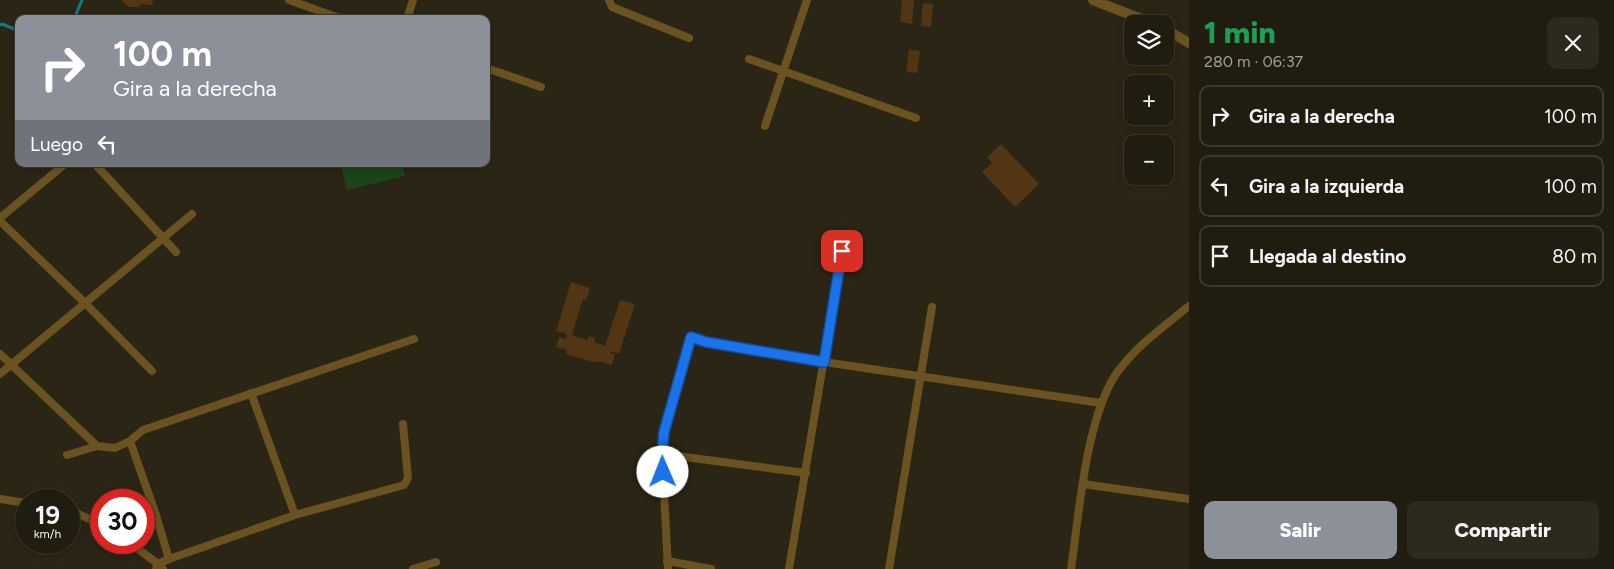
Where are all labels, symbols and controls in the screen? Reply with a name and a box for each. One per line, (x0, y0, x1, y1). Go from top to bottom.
text: 1 min (1204, 14, 1276, 51)
map controls (1124, 15, 1174, 185)
button: layers (1124, 15, 1174, 65)
button: close (1547, 17, 1599, 69)
text: 100 m (113, 33, 212, 75)
icon: right (30, 35, 95, 100)
text: 280 m · 06:37 (1204, 52, 1303, 71)
text: Gira a la derecha (113, 75, 277, 102)
button: + (1124, 75, 1174, 125)
icon: right (1206, 102, 1234, 130)
text: Gira a la derecha (1249, 105, 1395, 128)
text: 100 m (1544, 105, 1597, 128)
icon: left (93, 130, 121, 158)
text: Luego (30, 133, 83, 156)
button: − (1124, 135, 1174, 185)
icon: left (1206, 172, 1234, 200)
text: Gira a la izquierda (1249, 175, 1404, 198)
text: 100 m (1544, 175, 1597, 198)
pin (821, 230, 863, 272)
icon: arrive (828, 237, 856, 265)
icon: arrive (1206, 242, 1234, 270)
text: Llegada al destino (1249, 245, 1406, 268)
text: 80 m (1552, 245, 1597, 268)
position arrow (636, 445, 688, 497)
speed limit sign: 30 (90, 489, 155, 554)
text: 19 (35, 500, 60, 530)
button: Salir (1204, 501, 1397, 559)
button: Compartir (1407, 501, 1599, 559)
text: km/h (34, 527, 61, 541)

